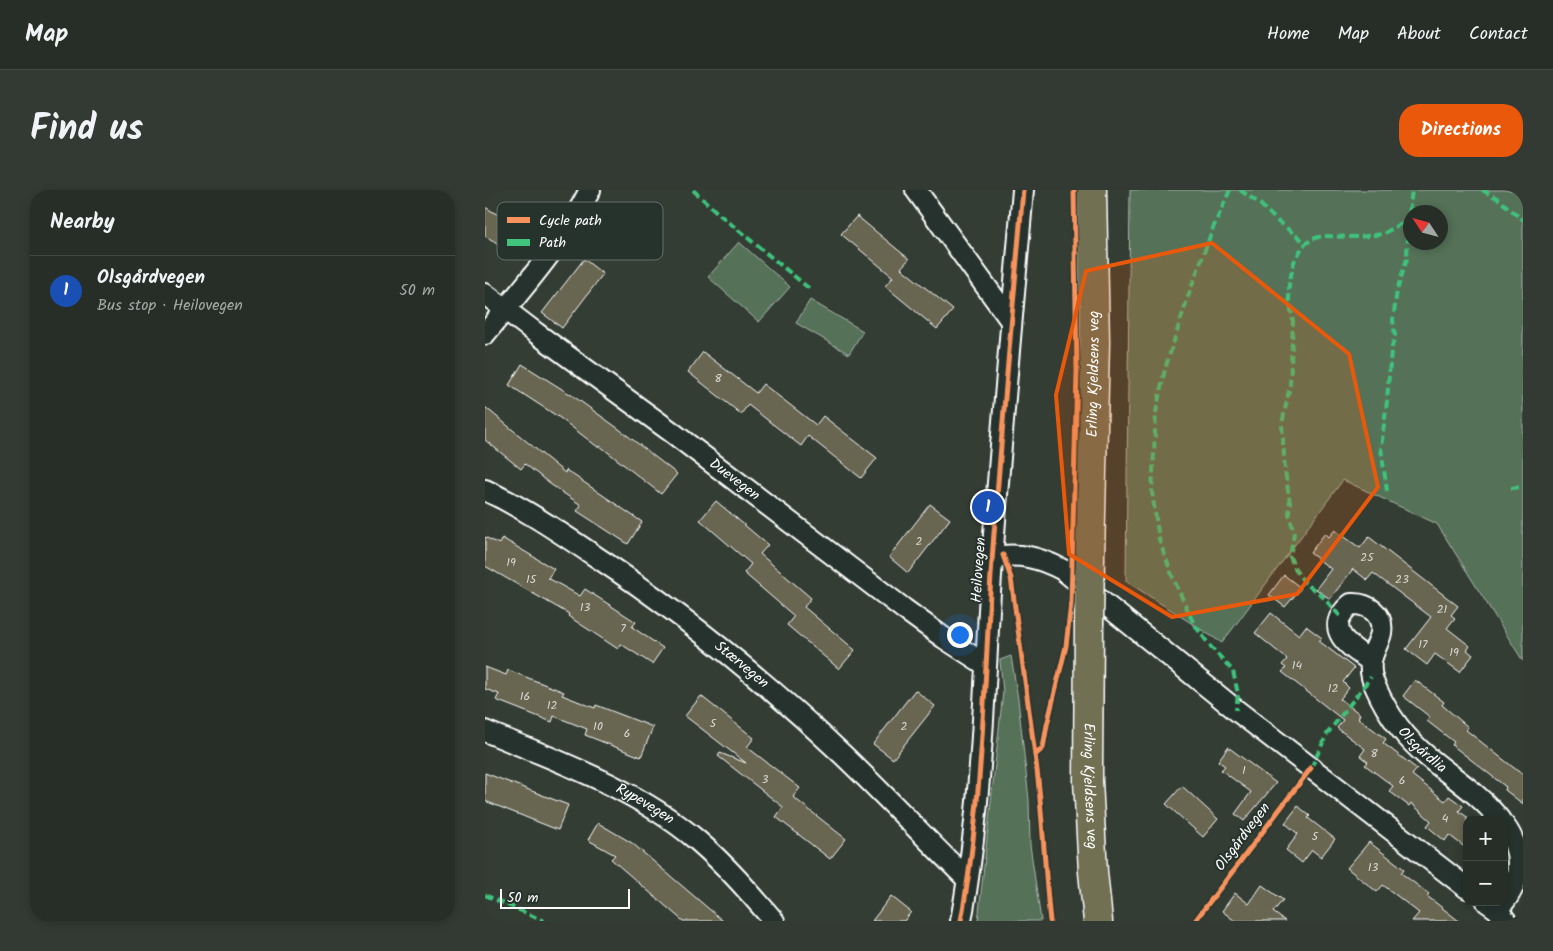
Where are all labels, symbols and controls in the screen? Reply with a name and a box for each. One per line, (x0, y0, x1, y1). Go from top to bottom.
text: Map (25, 15, 68, 54)
text: Home (1267, 20, 1310, 49)
text: Map (1338, 20, 1369, 49)
text: About (1397, 20, 1441, 49)
text: Contact (1469, 20, 1528, 49)
text: Find us (30, 102, 143, 158)
button: Directions (1399, 104, 1523, 157)
legend (497, 202, 663, 260)
north arrow (1403, 205, 1448, 250)
text: Nearby (50, 206, 115, 239)
text: Cycle path (539, 210, 602, 232)
text: Path (539, 232, 566, 254)
text: Olsgårdvegen (97, 263, 205, 293)
text: 1 (64, 278, 68, 303)
text: 50 m (399, 278, 435, 303)
text: Bus stop · Heilovegen (97, 293, 243, 318)
street label: Erling Kjeldsens veg (1081, 311, 1107, 438)
house number: 8 (714, 369, 722, 388)
street label: Duevegen (704, 452, 765, 507)
pin: 1 (972, 488, 1004, 526)
house number: 2 (916, 532, 923, 551)
street label: Heilovegen (965, 536, 993, 604)
house number: 25 (1360, 548, 1375, 567)
house number: 19 (506, 553, 516, 572)
house number: 15 (526, 570, 538, 589)
house number: 23 (1395, 570, 1409, 589)
house number: 13 (580, 598, 590, 617)
house number: 21 (1437, 600, 1448, 619)
house number: 7 (620, 619, 626, 638)
your location (947, 622, 973, 648)
street label: Stærvegen (709, 635, 774, 695)
house number: 17 (1418, 635, 1428, 654)
house number: 19 (1449, 643, 1459, 662)
house number: 14 (1292, 656, 1303, 675)
house number: 12 (1328, 679, 1338, 698)
house number: 16 (520, 687, 530, 706)
house number: 12 (547, 696, 557, 715)
house number: 5 (710, 714, 718, 733)
house number: 10 (593, 717, 603, 736)
house number: 2 (901, 717, 908, 736)
street label: Olsgårdlia (1391, 721, 1452, 780)
street label: Erling Kjeldsens veg (1076, 723, 1104, 850)
house number: 6 (624, 724, 630, 743)
house number: 8 (1370, 744, 1378, 763)
house number: 1 (1242, 761, 1246, 780)
house number: 3 (762, 770, 769, 789)
house number: 6 (1399, 771, 1405, 790)
street label: Rypevegen (611, 777, 679, 831)
street label: Olsgårdvegen (1209, 797, 1277, 877)
house number: 4 (1442, 809, 1449, 828)
map controls (1463, 816, 1508, 906)
button: + (1463, 816, 1508, 861)
house number: 5 (1312, 827, 1320, 846)
house number: 13 (1368, 858, 1378, 877)
button: − (1463, 861, 1508, 906)
scale bar (500, 886, 630, 909)
text: 50 m (507, 887, 538, 909)

